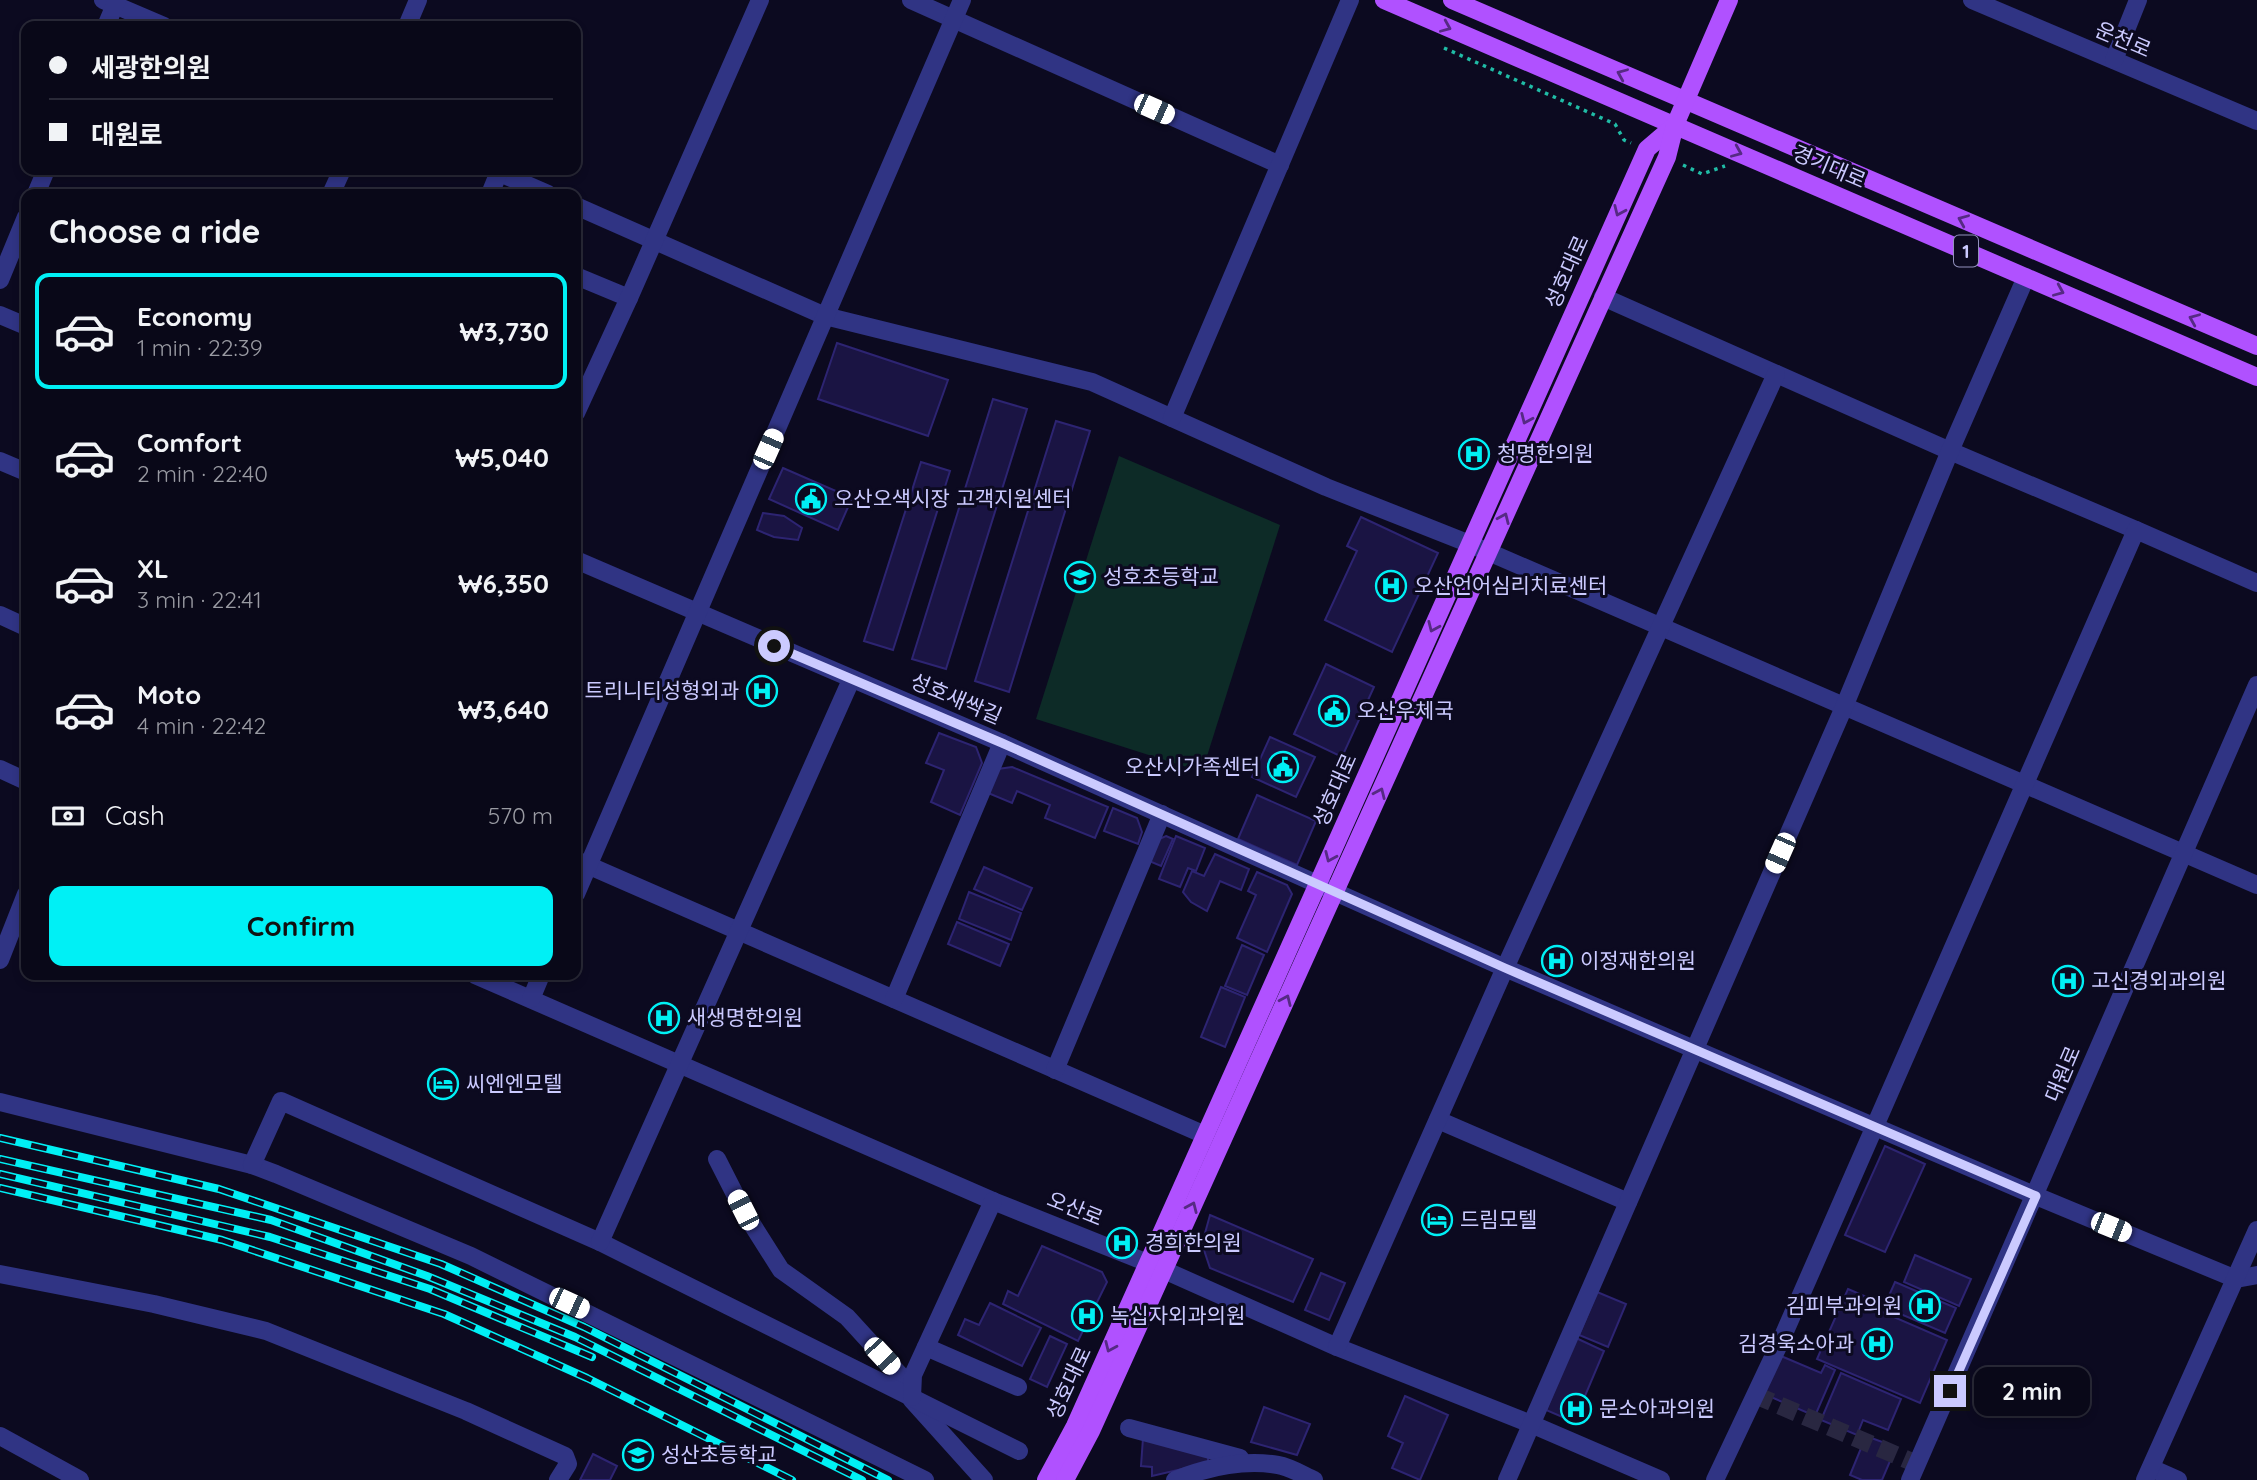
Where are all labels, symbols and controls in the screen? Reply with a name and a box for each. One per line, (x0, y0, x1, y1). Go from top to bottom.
street label: 운천로 (2092, 16, 2155, 62)
one-way arrow (1439, 19, 1452, 33)
text: 세광한의원 (91, 51, 211, 84)
one-way arrow (1617, 68, 1630, 82)
car (1131, 91, 1178, 127)
text: 대원로 (91, 118, 163, 151)
street label: 경기대로 (1789, 139, 1870, 193)
one-way arrow (1730, 144, 1742, 158)
one-way arrow (1613, 204, 1627, 217)
text: Choose a ride (49, 211, 261, 251)
one-way arrow (1957, 214, 1970, 228)
street label: 성호대로 (1538, 231, 1594, 312)
road number: 1 (1954, 235, 1978, 266)
one-way arrow (2051, 283, 2064, 297)
icon: car (53, 300, 116, 363)
text: Economy (137, 300, 252, 333)
one-way arrow (2189, 314, 2201, 328)
text: ₩3,730 (459, 315, 549, 348)
text: 1 min · 22:39 (137, 333, 263, 362)
one-way arrow (1520, 412, 1534, 424)
icon: car (53, 426, 116, 489)
text: Comfort (137, 426, 242, 459)
car (750, 426, 787, 472)
hospital icon: 청명한의원 (1457, 437, 1491, 471)
place label: 청명한의원 (1497, 440, 1594, 466)
text: ₩5,040 (455, 441, 549, 474)
text: 2 min · 22:40 (137, 459, 268, 488)
public building icon: 오산오색시장 고객지원센터 (794, 482, 828, 516)
place label: 오산오색시장 고객지원센터 (834, 485, 1072, 511)
one-way arrow (1496, 513, 1510, 526)
icon: car (53, 552, 116, 615)
text: XL (137, 552, 169, 585)
school or university icon: 성호초등학교 (1063, 560, 1097, 594)
place label: 성호초등학교 (1103, 563, 1219, 589)
text: ₩6,350 (458, 567, 549, 600)
hospital icon: 오산언어심리치료센터 (1374, 569, 1408, 603)
place label: 오산언어심리치료센터 (1414, 572, 1607, 598)
text: 3 min · 22:41 (137, 585, 262, 614)
one-way arrow (1427, 620, 1441, 632)
route start (758, 630, 790, 662)
street label: 성호새싹길 (907, 667, 1006, 729)
hospital icon: 트리니티성형외과 (745, 674, 779, 708)
place label: 트리니티성형외과 (584, 677, 739, 703)
icon: car (53, 678, 116, 741)
text: Moto (137, 678, 201, 711)
text: ₩3,640 (458, 693, 549, 726)
public building icon: 오산우체국 (1317, 694, 1351, 728)
place label: 오산우체국 (1357, 697, 1454, 723)
text: 4 min · 22:42 (137, 711, 266, 740)
street label: 성호대로 (1306, 749, 1362, 830)
public building icon: 오산시가족센터 (1266, 750, 1300, 784)
place label: 오산시가족센터 (1125, 753, 1260, 779)
one-way arrow (1372, 788, 1386, 800)
icon: cash (49, 797, 87, 835)
text: Cash (105, 799, 165, 832)
text: 570 m (488, 801, 553, 830)
car (1762, 830, 1799, 876)
one-way arrow (1324, 850, 1338, 862)
button: Confirm (49, 886, 553, 966)
hospital icon: 이정재한의원 (1540, 944, 1574, 978)
place label: 이정재한의원 (1580, 947, 1696, 973)
hospital icon: 고신경외과의원 (2051, 964, 2085, 998)
place label: 고신경외과의원 (2091, 967, 2226, 993)
one-way arrow (1278, 995, 1292, 1007)
hospital icon: 새생명한의원 (647, 1001, 681, 1035)
place label: 새생명한의원 (687, 1004, 803, 1030)
street label: 대원로 (2039, 1042, 2085, 1105)
hotel icon: 씨엔엔모텔 (426, 1067, 460, 1101)
place label: 씨엔엔모텔 (466, 1070, 563, 1096)
street label: 오산로 (1044, 1185, 1107, 1231)
car (725, 1187, 762, 1233)
one-way arrow (1184, 1202, 1198, 1215)
hotel icon: 드림모텔 (1420, 1203, 1454, 1237)
place label: 드림모텔 (1460, 1206, 1537, 1232)
car (2088, 1209, 2135, 1245)
hospital icon: 경희한의원 (1105, 1226, 1139, 1260)
place label: 경희한의원 (1145, 1229, 1242, 1255)
car (546, 1285, 593, 1321)
hospital icon: 김피부과의원 (1908, 1289, 1942, 1323)
place label: 김피부과의원 (1786, 1292, 1902, 1318)
hospital icon: 녹십자외과의원 (1070, 1299, 1104, 1333)
place label: 녹십자외과의원 (1110, 1302, 1245, 1328)
hospital icon: 김경욱소아과 (1860, 1327, 1894, 1361)
place label: 김경욱소아과 (1738, 1330, 1854, 1356)
car (860, 1333, 905, 1379)
one-way arrow (1104, 1340, 1118, 1352)
street label: 성호대로 (1040, 1342, 1096, 1423)
callout: 2 min (1974, 1366, 2090, 1416)
route end (1934, 1375, 1966, 1407)
text: 2 min (2002, 1377, 2062, 1406)
hospital icon: 문소아과의원 (1559, 1392, 1593, 1426)
place label: 문소아과의원 (1599, 1395, 1715, 1421)
school or university icon: 성산초등학교 (621, 1438, 655, 1472)
place label: 성산초등학교 (661, 1441, 777, 1467)

